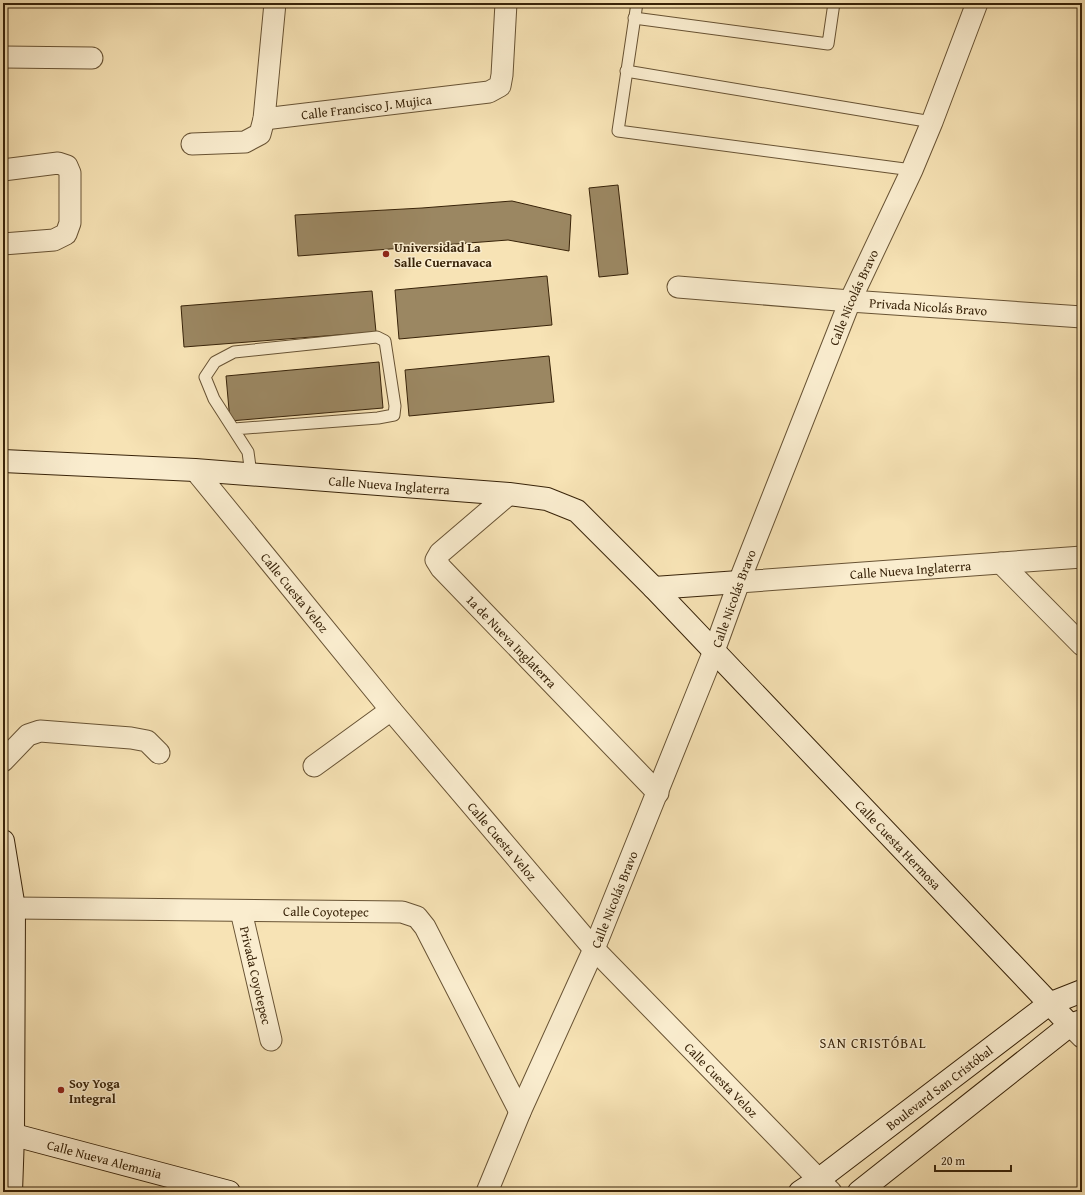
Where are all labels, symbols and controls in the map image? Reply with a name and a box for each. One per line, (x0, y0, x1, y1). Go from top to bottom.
street label: Calle Francisco J. Mujica (300, 89, 433, 124)
place label: Universidad La Salle Cuernavaca (394, 238, 492, 272)
street label: Calle Nicolás Bravo (824, 246, 883, 348)
marker: Universidad La Salle Cuernavaca (381, 249, 391, 259)
street label: Privada Nicolás Bravo (869, 293, 988, 320)
street label: Calle Nueva Inglaterra (328, 471, 451, 499)
street label: Calle Nicolás Bravo (707, 546, 761, 650)
street label: Calle Cuesta Veloz (256, 548, 334, 637)
street label: Calle Nueva Inglaterra (849, 556, 973, 583)
street label: 1a de Nueva Inglaterra (462, 590, 562, 693)
street label: Calle Cuesta Hermosa (851, 796, 946, 894)
street label: Calle Cuesta Veloz (463, 798, 542, 885)
street label: Calle Nicolás Bravo (586, 848, 642, 951)
street label: Calle Coyotepec (283, 901, 369, 921)
street label: Privada Coyotepec (235, 924, 277, 1027)
district label: SAN CRISTÓBAL (820, 1033, 926, 1053)
street label: Calle Cuesta Veloz (680, 1038, 763, 1122)
street label: Boulevard San Cristóbal (882, 1040, 997, 1135)
place label: Soy Yoga Integral (69, 1074, 120, 1108)
marker: Soy Yoga Integral (56, 1085, 66, 1095)
street label: Calle Nueva Alemania (45, 1135, 165, 1183)
scale bar (935, 1147, 1011, 1173)
text: 20 m (941, 1152, 965, 1169)

